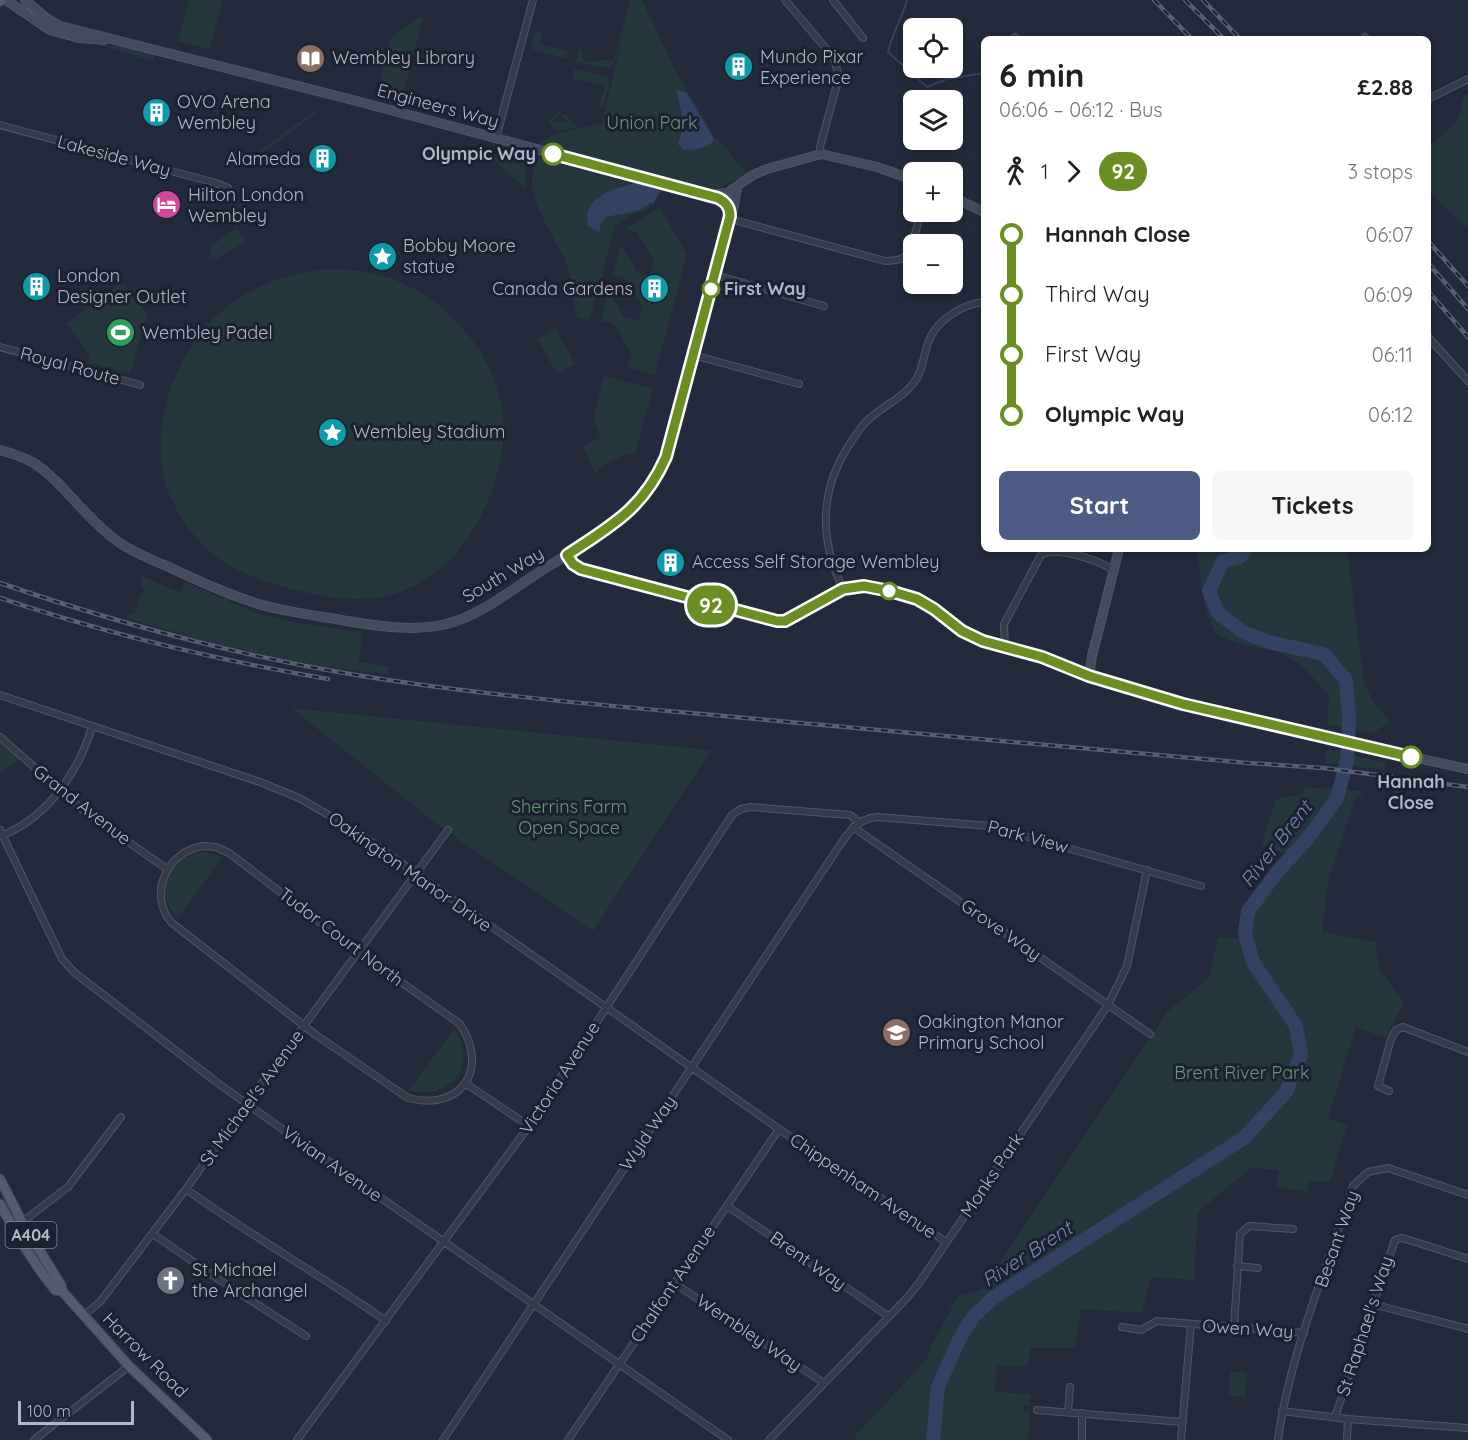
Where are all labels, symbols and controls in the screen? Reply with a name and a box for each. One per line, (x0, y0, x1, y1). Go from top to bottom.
map controls (903, 18, 963, 294)
button: locate (903, 18, 963, 78)
library icon: Wembley Library (295, 42, 327, 74)
place label: Mundo Pixar Experience (760, 45, 863, 89)
place label: Wembley Library (332, 46, 475, 69)
building icon: Mundo Pixar Experience (723, 51, 755, 83)
text: 6 min (999, 54, 1084, 95)
text: £2.88 (1357, 73, 1413, 101)
street label: Engineers Way (375, 78, 502, 133)
place label: OVO Arena Wembley (177, 90, 271, 134)
button: layers (903, 90, 963, 150)
building icon: OVO Arena Wembley (140, 96, 172, 128)
text: 06:06 – 06:12 · Bus (999, 97, 1163, 122)
park label: Union Park (606, 111, 698, 134)
street label: Lakeside Way (55, 129, 173, 182)
place label: Olympic Way (422, 142, 536, 165)
building icon: Alameda (306, 143, 338, 175)
marker: Olympic Way (542, 143, 564, 165)
place label: Alameda (226, 147, 301, 170)
icon: walk (999, 155, 1032, 188)
icon: forward (1057, 155, 1090, 188)
text: 92 (1111, 158, 1135, 184)
text: 1 (1041, 159, 1048, 184)
text: 3 stops (1347, 159, 1413, 184)
button: + (903, 162, 963, 222)
place label: Hilton London Wembley (188, 183, 304, 227)
hotel icon: Hilton London Wembley (151, 189, 183, 221)
text: Hannah Close (1045, 220, 1191, 248)
text: 06:07 (1366, 222, 1413, 247)
place label: Bobby Moore statue (403, 234, 516, 278)
button: − (903, 234, 963, 294)
place icon: Bobby Moore statue (366, 240, 398, 272)
place label: London Designer Outlet (57, 264, 187, 308)
building icon: London Designer Outlet (20, 270, 52, 302)
building icon: Canada Gardens (638, 273, 670, 305)
place label: Canada Gardens (492, 277, 633, 300)
place label: First Way (724, 277, 806, 300)
marker: First Way (702, 280, 720, 298)
text: Third Way (1045, 280, 1150, 308)
text: 06:09 (1364, 282, 1413, 307)
sports icon: Wembley Padel (105, 317, 137, 349)
place label: Wembley Padel (142, 321, 273, 344)
text: First Way (1045, 340, 1141, 368)
street label: Royal Route (18, 341, 123, 390)
text: 06:11 (1372, 342, 1413, 367)
text: Olympic Way (1045, 400, 1184, 428)
text: 06:12 (1368, 402, 1413, 427)
place icon: Wembley Stadium (316, 416, 348, 448)
place label: Wembley Stadium (353, 420, 505, 443)
button: Start (999, 471, 1200, 540)
button: Tickets (1212, 471, 1413, 540)
street label: South Way (458, 541, 548, 608)
building icon: Access Self Storage Wembley (655, 546, 687, 578)
place label: Access Self Storage Wembley (692, 550, 940, 573)
unlabelled marker (880, 582, 898, 600)
line badge: 92 (684, 586, 738, 624)
text: 92 (699, 592, 723, 618)
marker: Hannah Close (1400, 746, 1422, 768)
street label: Grand Avenue (29, 759, 136, 850)
place label: Hannah Close (1377, 770, 1445, 814)
water label: River Brent (1234, 794, 1318, 892)
park label: Sherrins Farm Open Space (511, 795, 627, 839)
street label: Oakington Manor Drive (324, 806, 496, 937)
street label: Park View (985, 815, 1071, 858)
street label: Tudor Court North (274, 882, 408, 991)
street label: Grove Way (957, 894, 1046, 966)
place label: Oakington Manor Primary School (918, 1010, 1064, 1054)
school or university icon: Oakington Manor Primary School (881, 1016, 913, 1048)
street label: Victoria Avenue (514, 1017, 605, 1139)
street label: St Michael's Avenue (194, 1025, 309, 1170)
park label: Brent River Park (1174, 1061, 1310, 1084)
street label: Wyld Way (614, 1091, 681, 1175)
street label: Vivian Avenue (278, 1121, 387, 1207)
street label: Chippenham Avenue (785, 1128, 941, 1243)
street label: Monks Park (955, 1128, 1028, 1221)
street label: Besant Way (1309, 1187, 1364, 1290)
water label: River Brent (977, 1214, 1078, 1292)
street label: Chalfont Avenue (625, 1221, 720, 1347)
road number: A404 (6, 1222, 57, 1248)
street label: Brent Way (766, 1226, 851, 1295)
street label: St Raphael's Way (1331, 1253, 1398, 1399)
place label: St Michael the Archangel (192, 1258, 308, 1302)
church icon: St Michael the Archangel (155, 1264, 187, 1296)
street label: Wembley Way (692, 1289, 806, 1376)
street label: Harrow Road (98, 1307, 193, 1402)
street label: Owen Way (1202, 1314, 1294, 1343)
scale bar (18, 1398, 134, 1426)
text: 100 m (27, 1401, 71, 1421)

